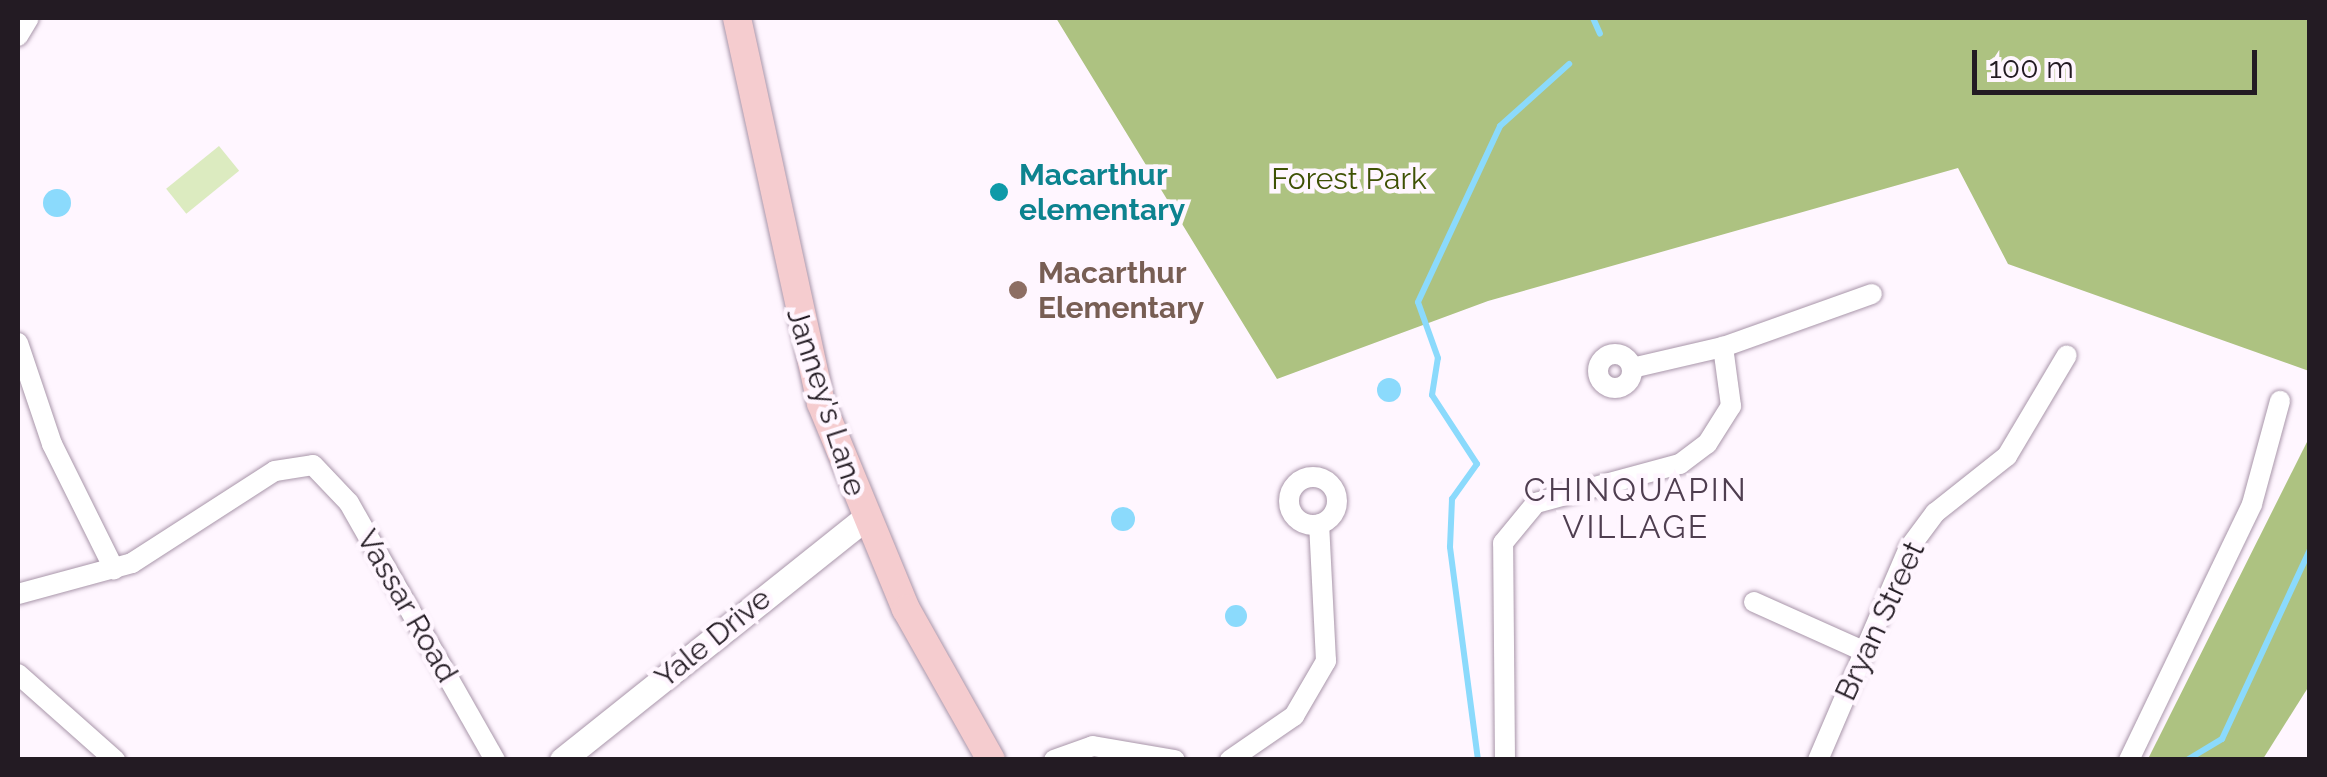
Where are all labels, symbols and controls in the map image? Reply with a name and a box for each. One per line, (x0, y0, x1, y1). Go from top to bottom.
scale bar (1977, 30, 2262, 92)
text: 100 m (1989, 50, 2074, 85)
place label: Macarthur elementary (1019, 157, 1185, 228)
park label: Forest Park (1271, 161, 1427, 197)
marker: Macarthur elementary (988, 181, 1010, 203)
place label: Macarthur Elementary (1038, 255, 1204, 326)
marker: Macarthur Elementary (1007, 279, 1029, 301)
street label: Janney's Lane (779, 303, 873, 501)
district label: CHINQUAPIN VILLAGE (1524, 472, 1748, 547)
street label: Vassar Road (349, 523, 465, 689)
street label: Bryan Street (1828, 536, 1932, 706)
street label: Yale Drive (648, 581, 778, 695)

